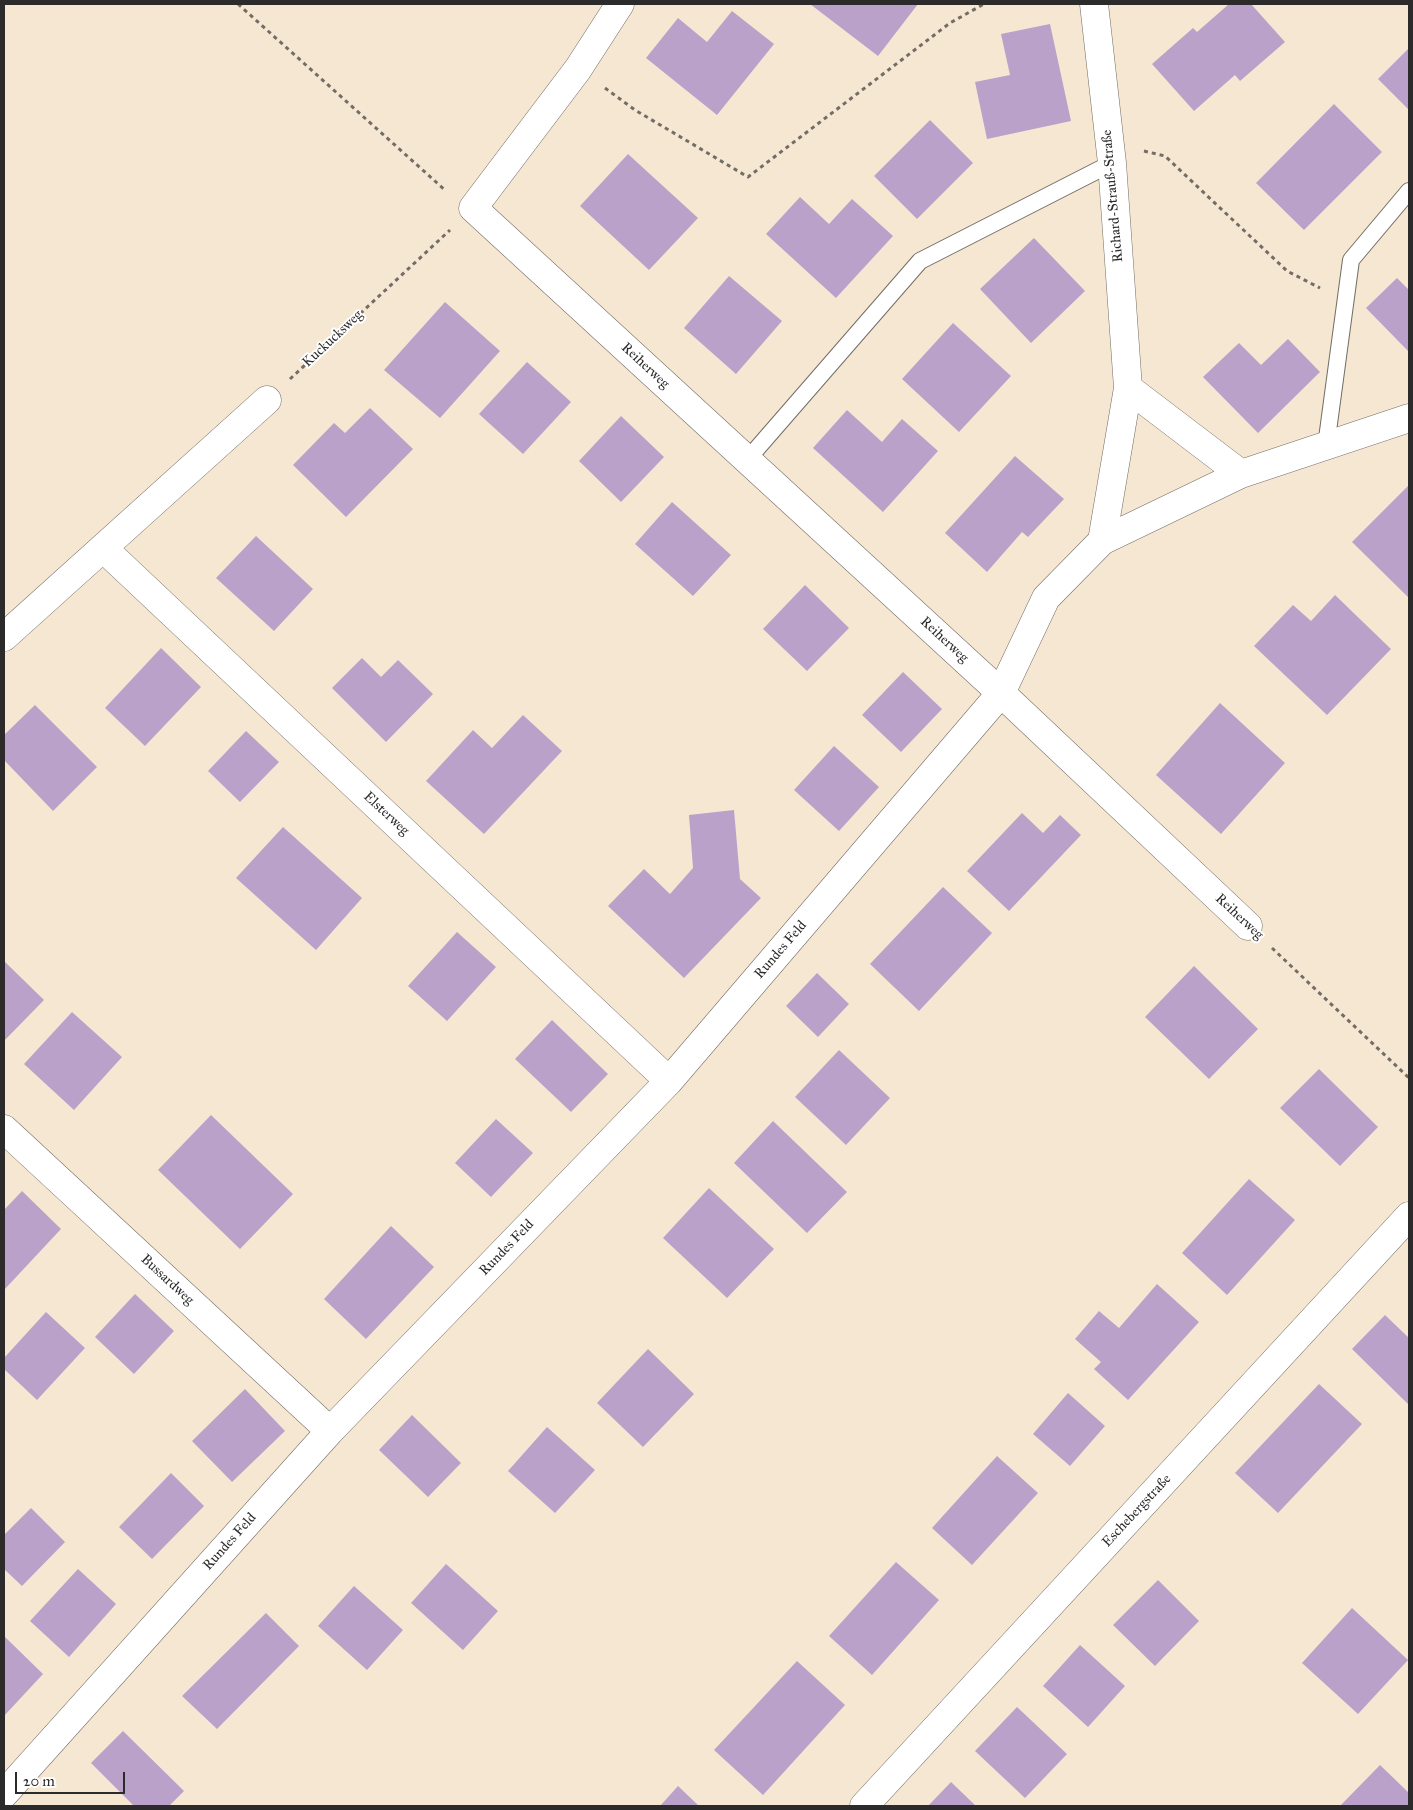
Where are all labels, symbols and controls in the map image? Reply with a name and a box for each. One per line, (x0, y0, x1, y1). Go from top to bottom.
street label: Richard-Strauß-Straße (1099, 129, 1127, 263)
street label: Kuckucksweg (300, 307, 366, 371)
street label: Reiherweg (617, 339, 673, 393)
street label: Reiherweg (916, 613, 972, 667)
street label: Elsterweg (360, 789, 412, 839)
street label: Reiherweg (1211, 890, 1267, 944)
street label: Rundes Feld (751, 918, 811, 982)
street label: Rundes Feld (476, 1217, 538, 1279)
street label: Bussardweg (137, 1251, 197, 1309)
street label: Eschebergstraße (1099, 1471, 1175, 1551)
street label: Rundes Feld (200, 1510, 260, 1574)
scale bar (18, 1762, 128, 1794)
text: 20 m (23, 1772, 55, 1790)

